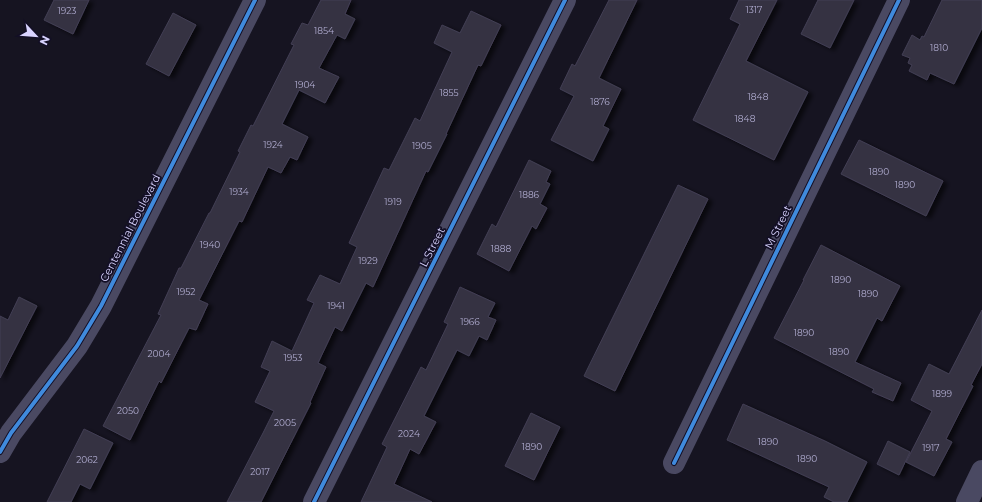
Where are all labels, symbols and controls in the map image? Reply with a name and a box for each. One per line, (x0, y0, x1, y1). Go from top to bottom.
house number: 1317 (746, 4, 762, 15)
house number: 1923 (58, 5, 76, 16)
north arrow (16, 16, 56, 56)
house number: 1854 (314, 25, 334, 36)
text: N (37, 33, 53, 47)
house number: 1810 (930, 42, 948, 53)
house number: 1904 (295, 79, 315, 90)
house number: 1855 (439, 87, 459, 98)
house number: 1848 (748, 91, 769, 102)
house number: 1876 (590, 96, 610, 107)
house number: 1848 (735, 113, 756, 124)
house number: 1924 (263, 139, 283, 150)
house number: 1905 (412, 140, 432, 151)
house number: 1890 (869, 166, 889, 177)
street label: Centennial Boulevard (97, 172, 163, 284)
house number: 1890 (895, 179, 915, 190)
house number: 1934 (229, 186, 249, 197)
house number: 1886 (519, 189, 540, 200)
house number: 1919 (384, 196, 402, 207)
street label: M Street (761, 202, 795, 251)
street label: L Street (416, 224, 448, 269)
house number: 1940 (200, 239, 220, 250)
house number: 1888 (491, 243, 511, 254)
house number: 1929 (358, 255, 378, 266)
house number: 1890 (831, 274, 851, 285)
house number: 1952 (177, 286, 195, 297)
house number: 1890 (858, 288, 878, 299)
house number: 1941 (327, 300, 345, 311)
house number: 1966 (460, 316, 480, 327)
house number: 1890 (794, 327, 814, 338)
house number: 1890 (829, 346, 849, 357)
house number: 2004 (148, 348, 171, 359)
house number: 1953 (284, 352, 302, 363)
house number: 1899 (932, 388, 952, 399)
house number: 2050 (117, 405, 139, 416)
house number: 2005 (274, 417, 296, 428)
house number: 2024 (398, 428, 420, 439)
house number: 1890 (758, 436, 778, 447)
house number: 1890 (522, 441, 542, 452)
house number: 1917 (922, 442, 940, 453)
house number: 1890 (797, 453, 817, 464)
house number: 2062 (76, 454, 98, 465)
house number: 2017 (250, 466, 270, 477)

